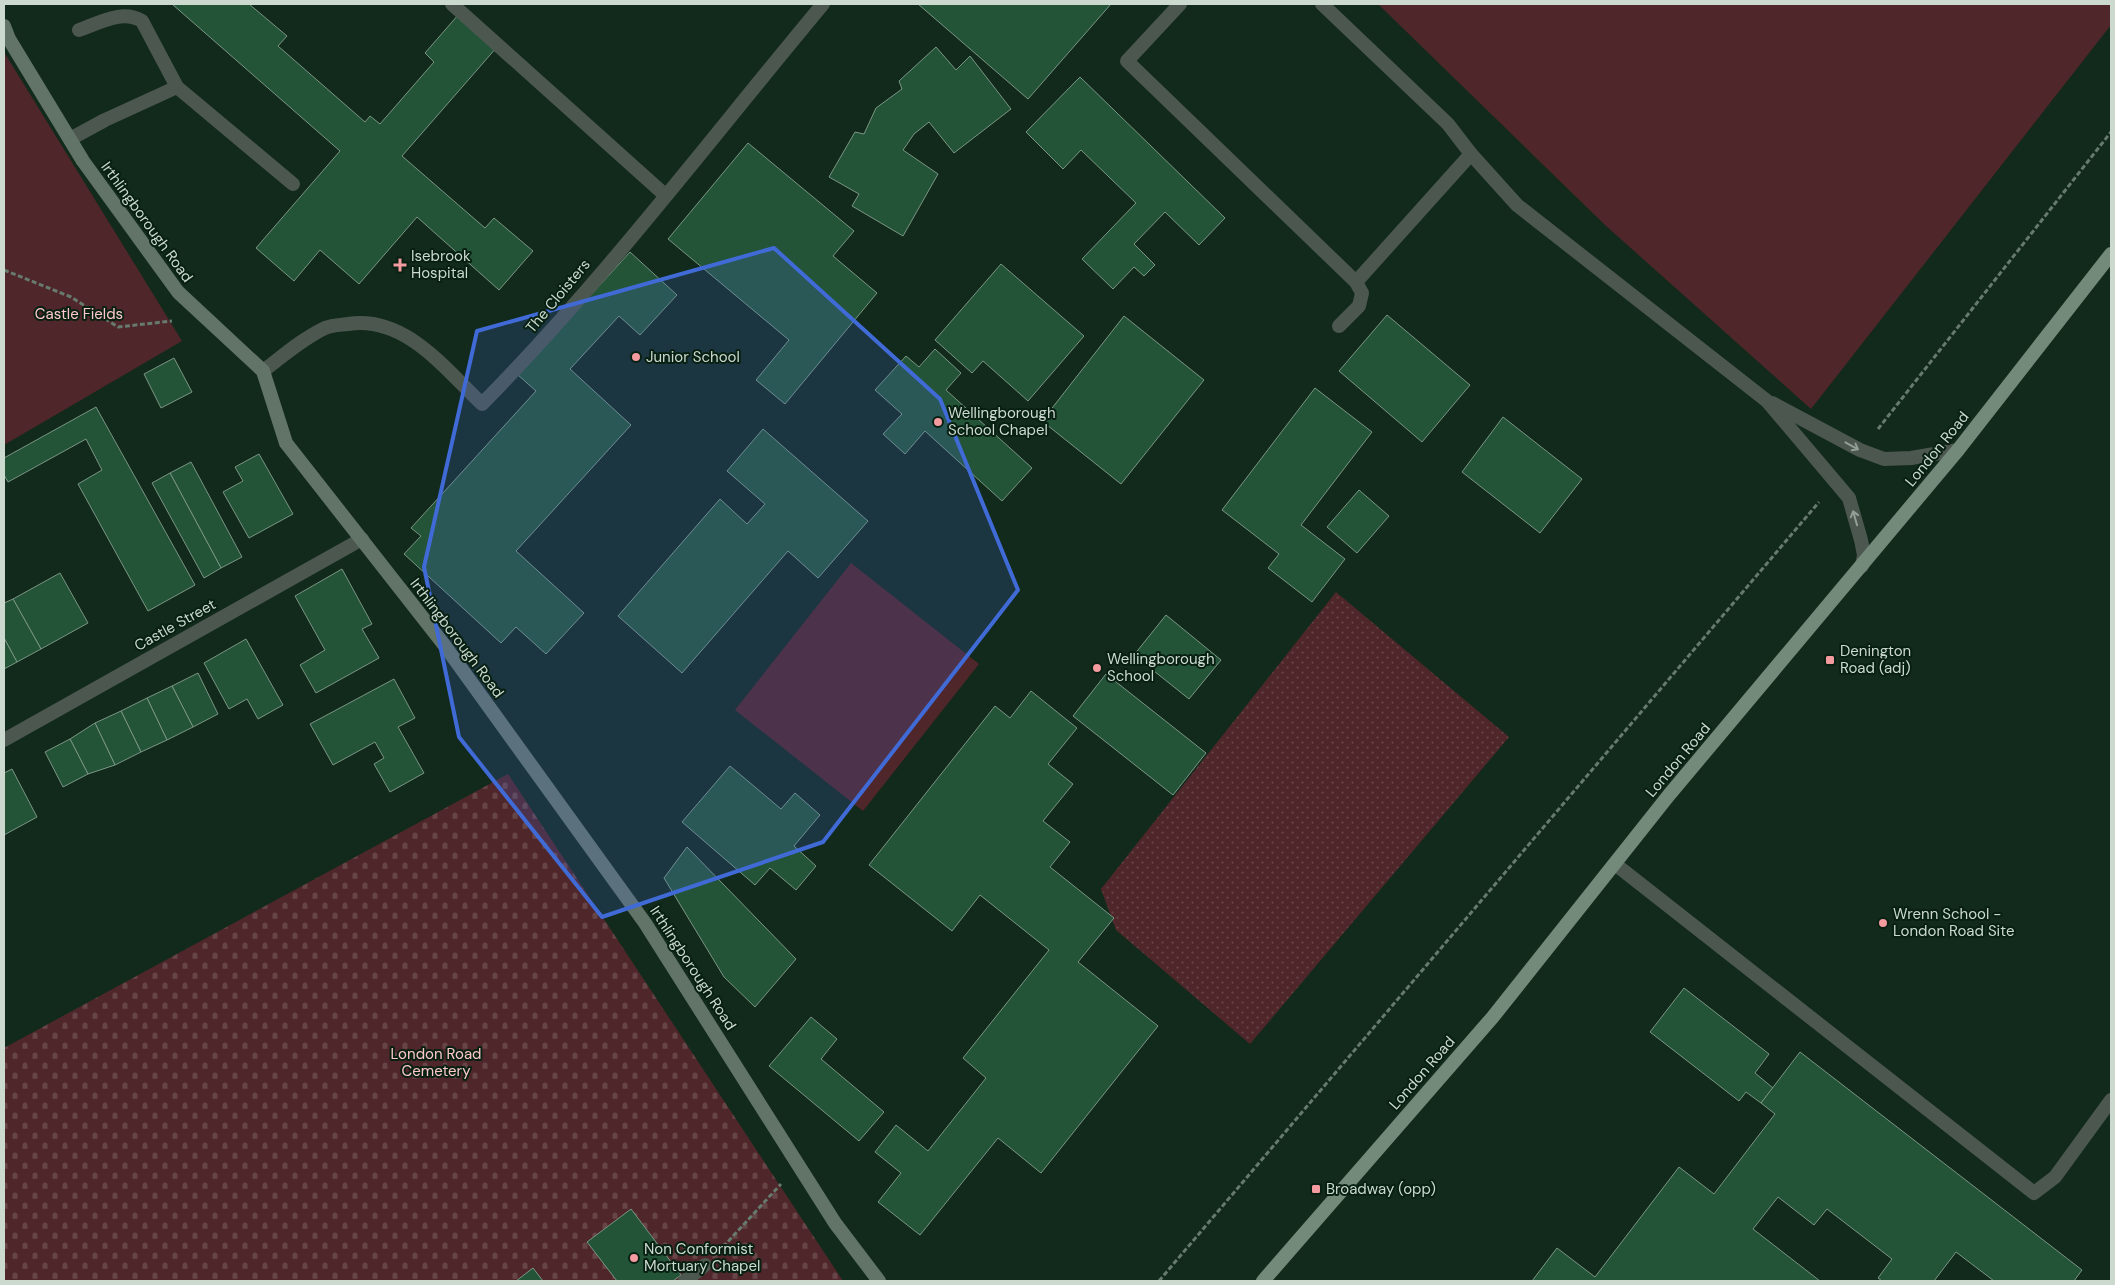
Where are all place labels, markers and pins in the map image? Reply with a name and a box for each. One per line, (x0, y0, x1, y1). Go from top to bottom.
place label: Isebrook Hospital (411, 246, 471, 283)
marker: Isebrook Hospital (393, 258, 407, 272)
place label: Junior School (646, 347, 740, 367)
marker: Junior School (630, 351, 642, 363)
place label: Wellingborough School Chapel (948, 403, 1056, 440)
marker: Wellingborough School Chapel (932, 416, 944, 428)
place label: Denington Road (adj) (1840, 641, 1911, 678)
place label: Wellingborough School (1107, 649, 1215, 686)
marker: Denington Road (adj) (1824, 654, 1836, 666)
marker: Wellingborough School (1091, 662, 1103, 674)
place label: Wrenn School - London Road Site (1893, 904, 2014, 941)
marker: Wrenn School - London Road Site (1877, 917, 1889, 929)
place label: Broadway (opp) (1326, 1179, 1436, 1199)
marker: Broadway (opp) (1310, 1183, 1322, 1195)
place label: Non Conformist Mortuary Chapel (644, 1239, 760, 1276)
marker: Non Conformist Mortuary Chapel (628, 1252, 640, 1264)

